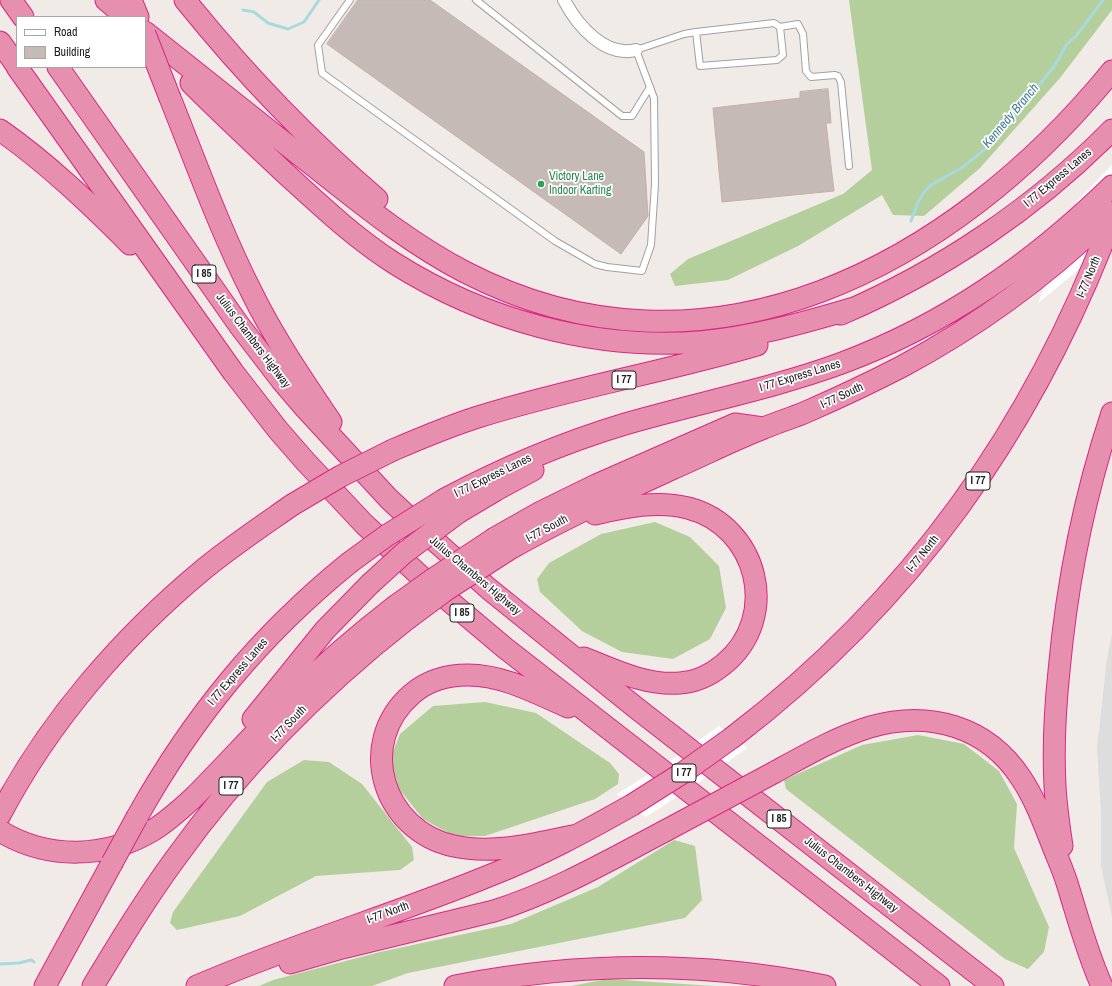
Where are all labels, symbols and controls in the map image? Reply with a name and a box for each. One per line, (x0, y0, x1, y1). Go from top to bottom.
legend (16, 16, 146, 68)
text: Road (54, 24, 78, 40)
text: Building (54, 44, 90, 60)
water label: Kennedy Branch (980, 81, 1042, 151)
street label: I 77 Express Lanes (1021, 145, 1095, 211)
place label: Victory Lane Indoor Karting (549, 170, 611, 198)
marker: Victory Lane Indoor Karting (536, 179, 546, 189)
street label: I-77 North (1074, 254, 1104, 300)
road number: I 85 (192, 265, 216, 283)
street label: Julius Chambers Highway (213, 291, 293, 391)
street label: I 77 Express Lanes (758, 357, 842, 395)
road number: I 77 (612, 371, 636, 389)
street label: I-77 South (818, 380, 866, 412)
street label: I 77 Express Lanes (452, 451, 534, 501)
road number: I 77 (966, 472, 990, 490)
street label: I-77 South (524, 512, 570, 546)
street label: I-77 North (904, 532, 942, 576)
street label: Julius Chambers Highway (426, 534, 524, 618)
road number: I 85 (450, 604, 474, 622)
street label: I 77 Express Lanes (205, 635, 271, 709)
street label: I-77 South (268, 703, 310, 745)
road number: I 77 (672, 764, 696, 782)
road number: I 77 (219, 777, 243, 795)
road number: I 85 (767, 810, 791, 828)
street label: Julius Chambers Highway (801, 834, 901, 916)
street label: I-77 North (365, 899, 411, 927)

